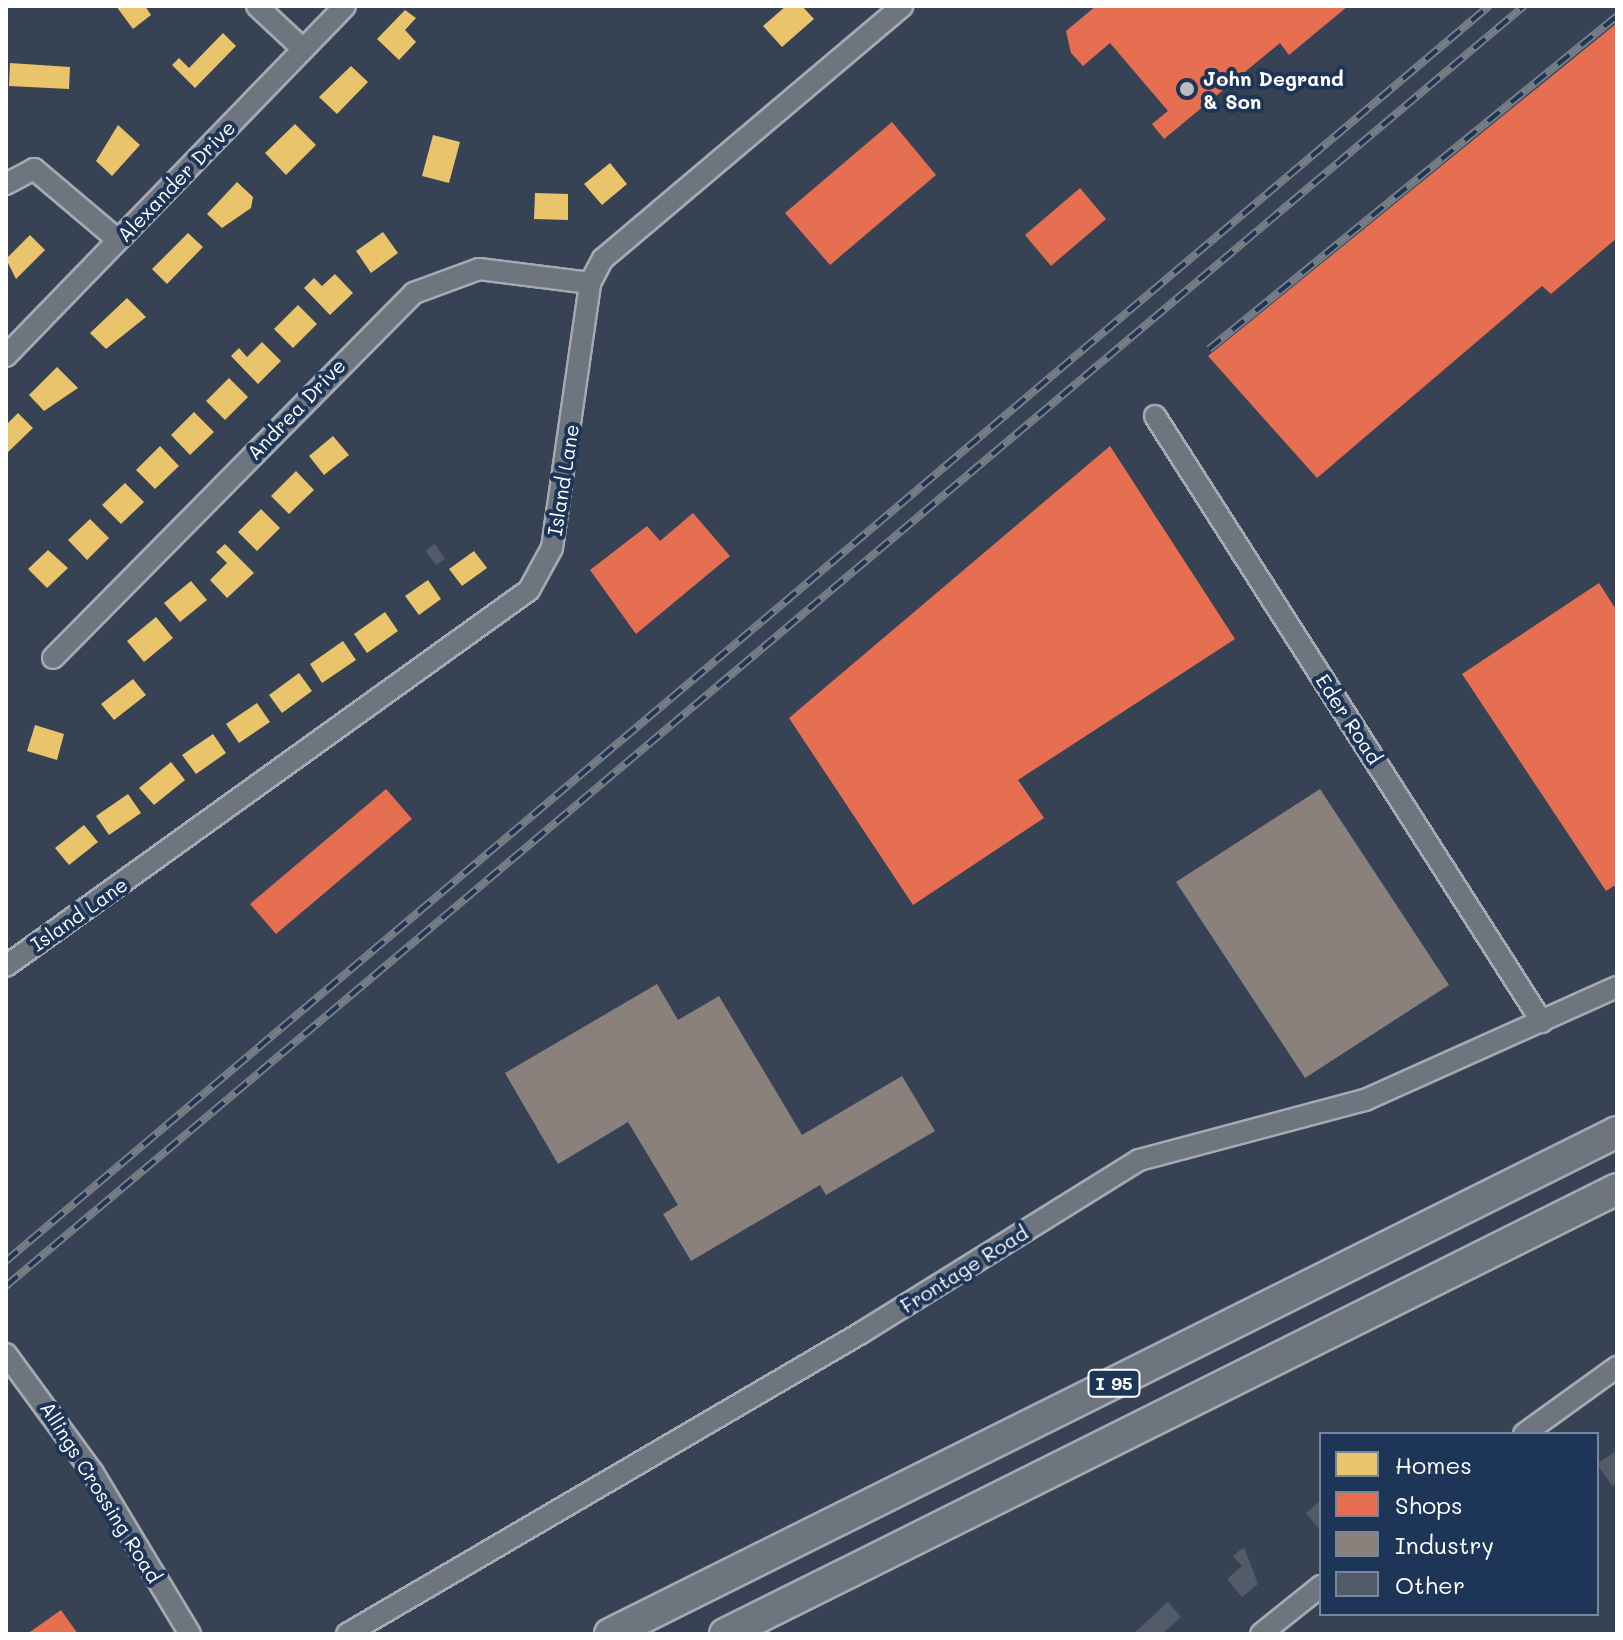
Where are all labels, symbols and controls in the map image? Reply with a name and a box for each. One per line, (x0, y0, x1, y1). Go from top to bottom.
place label: John Degrand & Son (1203, 66, 1344, 113)
marker: John Degrand & Son (1178, 80, 1196, 98)
street label: Alexander Drive (112, 115, 240, 247)
street label: Andrea Drive (242, 353, 350, 465)
street label: Island Lane (542, 423, 584, 537)
street label: Eder Road (1311, 669, 1387, 769)
street label: Island Lane (26, 872, 132, 956)
street label: Frontage Road (896, 1220, 1032, 1318)
road number: I 95 (1086, 1369, 1142, 1397)
street label: Allings Crossing Road (35, 1397, 167, 1587)
legend (1319, 1432, 1599, 1616)
text: Homes (1395, 1449, 1472, 1480)
text: Shops (1395, 1489, 1463, 1520)
text: Industry (1395, 1529, 1494, 1560)
text: Other (1395, 1569, 1465, 1600)

